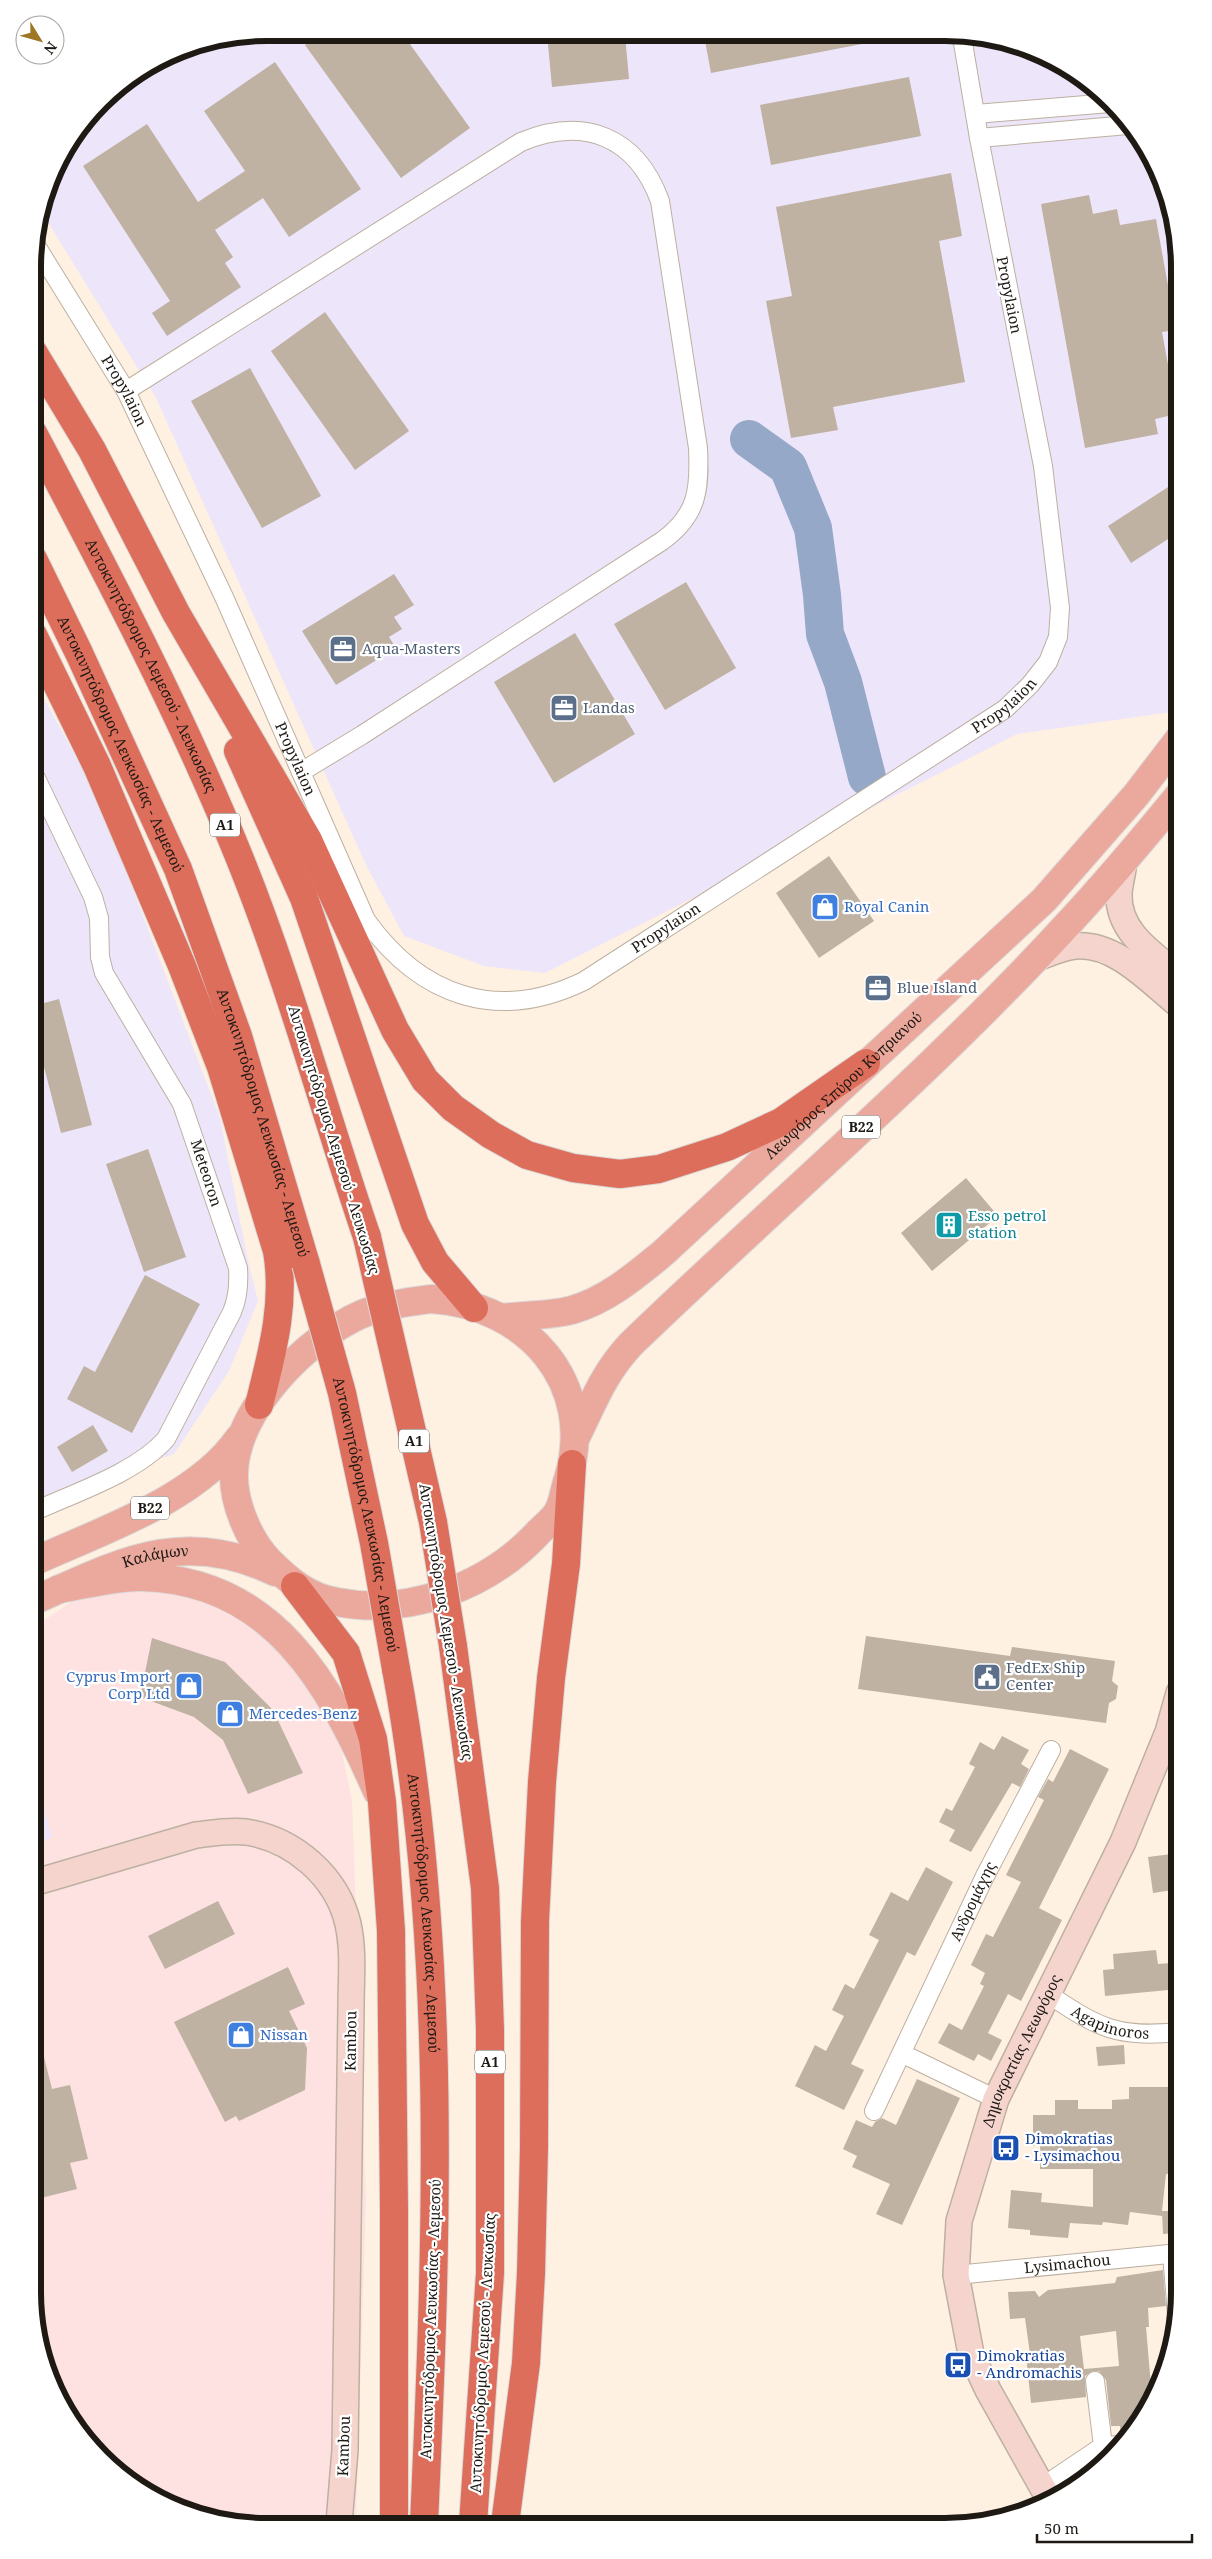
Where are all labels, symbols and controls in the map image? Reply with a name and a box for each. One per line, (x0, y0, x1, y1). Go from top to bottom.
north arrow (15, 15, 65, 65)
text: N (40, 38, 62, 58)
street label: Propylaion (993, 254, 1027, 336)
street label: Propylaion (97, 351, 153, 430)
street label: Αυτοκινητόδρομος Λεμεσού - Λευκωσίας (81, 535, 222, 796)
street label: Αυτοκινητόδρομος Λευκωσίας - Λεμεσού (53, 612, 189, 875)
office icon: Aqua-Masters (328, 634, 358, 664)
place label: Aqua-Masters (362, 638, 461, 658)
street label: Propylaion (967, 673, 1041, 737)
office icon: Landas (549, 693, 579, 723)
place label: Landas (583, 697, 635, 717)
street label: Propylaion (271, 719, 321, 799)
road number: A1 (210, 814, 240, 836)
shop icon: Royal Canin (810, 892, 840, 922)
place label: Royal Canin (844, 896, 930, 916)
street label: Propylaion (627, 897, 704, 957)
office icon: Blue Island (863, 973, 893, 1003)
place label: Blue Island (897, 977, 977, 997)
street label: Αυτοκινητόδρομος Λευκωσίας - Λεμεσού (213, 985, 314, 1259)
street label: Αυτοκινητόδρομος Λεμεσού - Λευκωσίας (284, 1003, 385, 1277)
street label: Λεωφόρος Σπύρου Κυπριανού (760, 1007, 926, 1163)
road number: B22 (842, 1116, 880, 1138)
street label: Meteoron (187, 1137, 227, 1209)
place label: Esso petrol station (968, 1205, 1047, 1242)
building icon: Esso petrol station (934, 1210, 964, 1240)
street label: Αυτοκινητόδρομος Λευκωσίας - Λεμεσού (329, 1374, 404, 1654)
road number: A1 (399, 1430, 429, 1452)
street label: Αυτοκινητόδρομος Λεμεσού - Λευκωσίας (415, 1482, 479, 1762)
road number: B22 (131, 1496, 169, 1520)
street label: Καλάμων (120, 1540, 189, 1572)
place label: FedEx Ship Center (1006, 1657, 1085, 1694)
public building icon: FedEx Ship Center (972, 1662, 1002, 1692)
place label: Cyprus Import Corp Ltd (66, 1666, 170, 1703)
shop icon: Cyprus Import Corp Ltd (174, 1671, 204, 1701)
shop icon: Mercedes-Benz (215, 1699, 245, 1729)
place label: Mercedes-Benz (249, 1703, 357, 1723)
street label: Αυτοκινητόδρομος Λευκωσίας - Λεμεσού (404, 1772, 445, 2053)
street label: Ανδρομάχης (945, 1858, 1000, 1944)
street label: Δημοκρατίας Λεωφόρος (977, 1971, 1065, 2130)
street label: Agapinoros (1068, 2001, 1150, 2043)
street label: Kambou (339, 2010, 361, 2071)
shop icon: Nissan (226, 2020, 256, 2050)
place label: Nissan (260, 2024, 308, 2044)
road number: A1 (475, 2050, 505, 2074)
place label: Dimokratias - Lysimachou (1025, 2128, 1121, 2165)
bus stop icon: Dimokratias - Lysimachou (991, 2133, 1021, 2163)
street label: Αυτοκινητόδρομος Λευκωσίας - Λεμεσού (415, 2179, 445, 2459)
street label: Αυτοκινητόδρομος Λεμεσού - Λευκωσίας (465, 2213, 499, 2493)
street label: Lysimachou (1023, 2249, 1112, 2277)
place label: Dimokratias - Andromachis (977, 2345, 1082, 2382)
bus stop icon: Dimokratias - Andromachis (943, 2350, 973, 2380)
street label: Kambou (332, 2415, 354, 2477)
scale bar (1037, 2512, 1192, 2544)
text: 50 m (1044, 2518, 1079, 2538)

